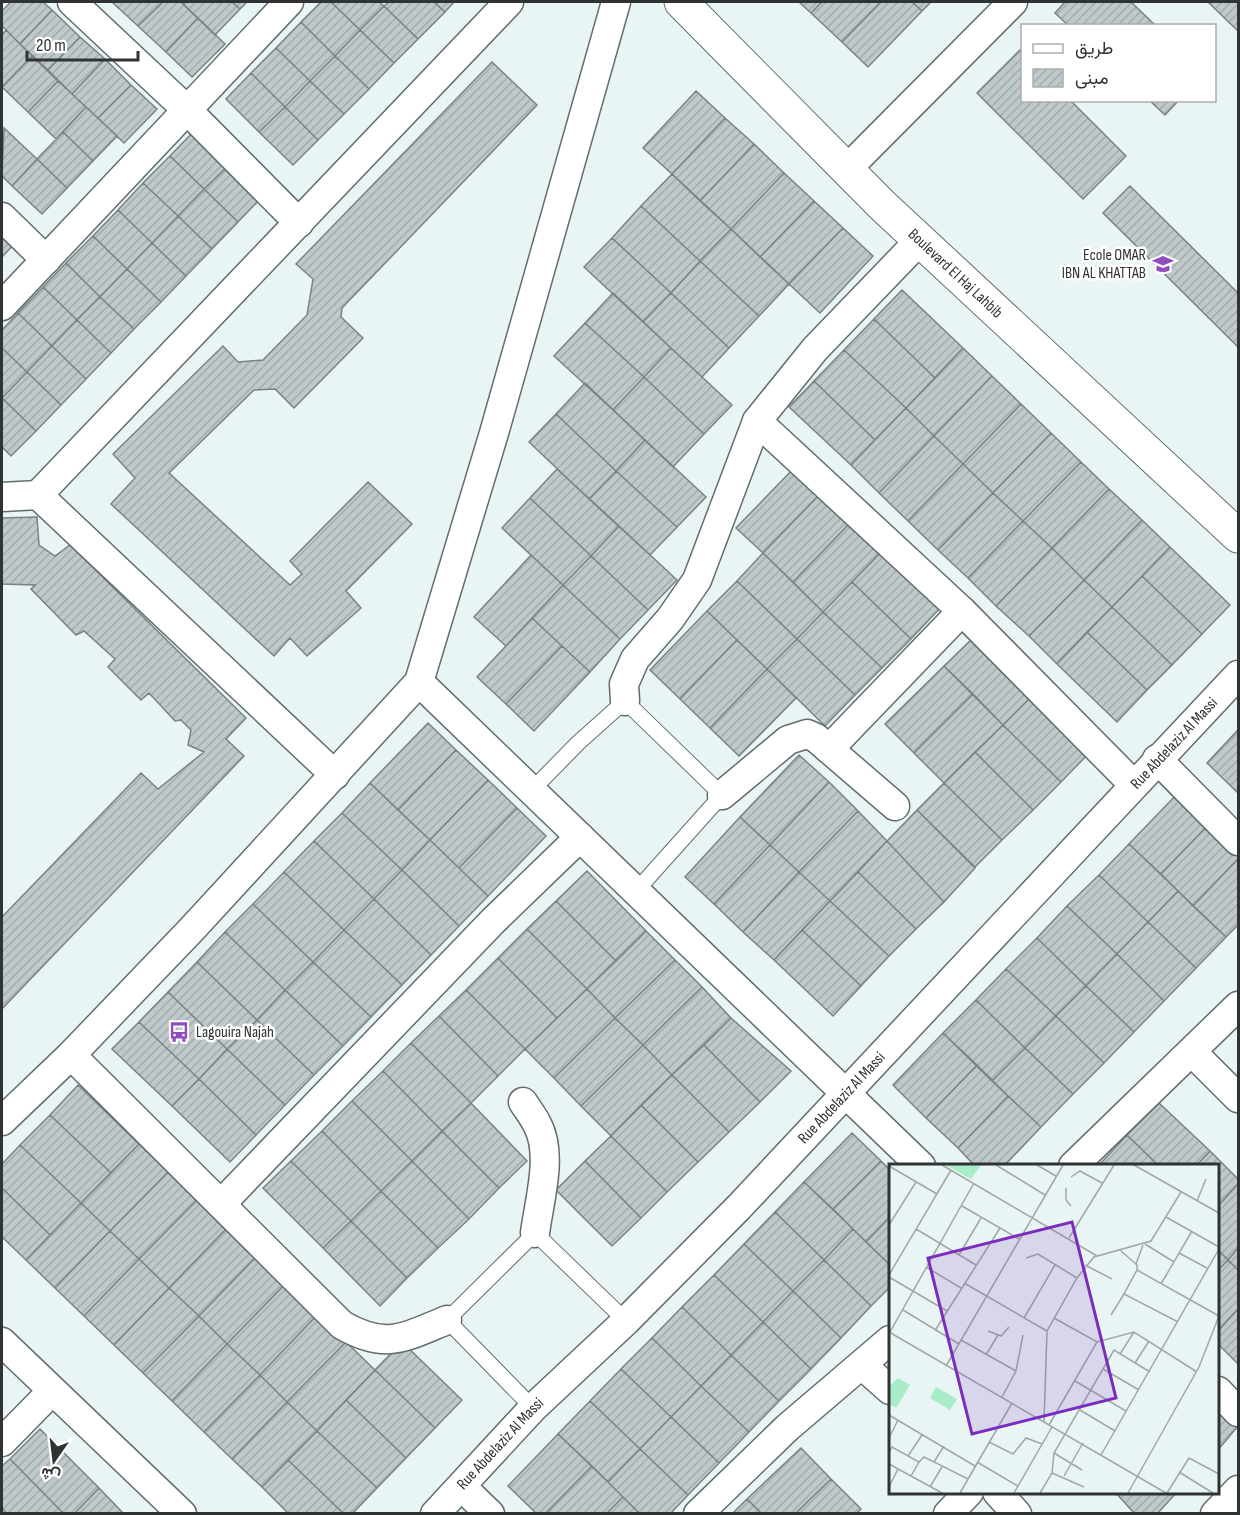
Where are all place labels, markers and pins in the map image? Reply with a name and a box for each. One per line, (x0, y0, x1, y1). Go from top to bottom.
place label: Ecole OMAR IBN AL KHATTAB (1062, 246, 1146, 283)
school or university icon: Ecole OMAR IBN AL KHATTAB (1151, 252, 1175, 276)
bus stop icon: Lagouira Najah (167, 1020, 191, 1044)
place label: Lagouira Najah (196, 1023, 274, 1042)

